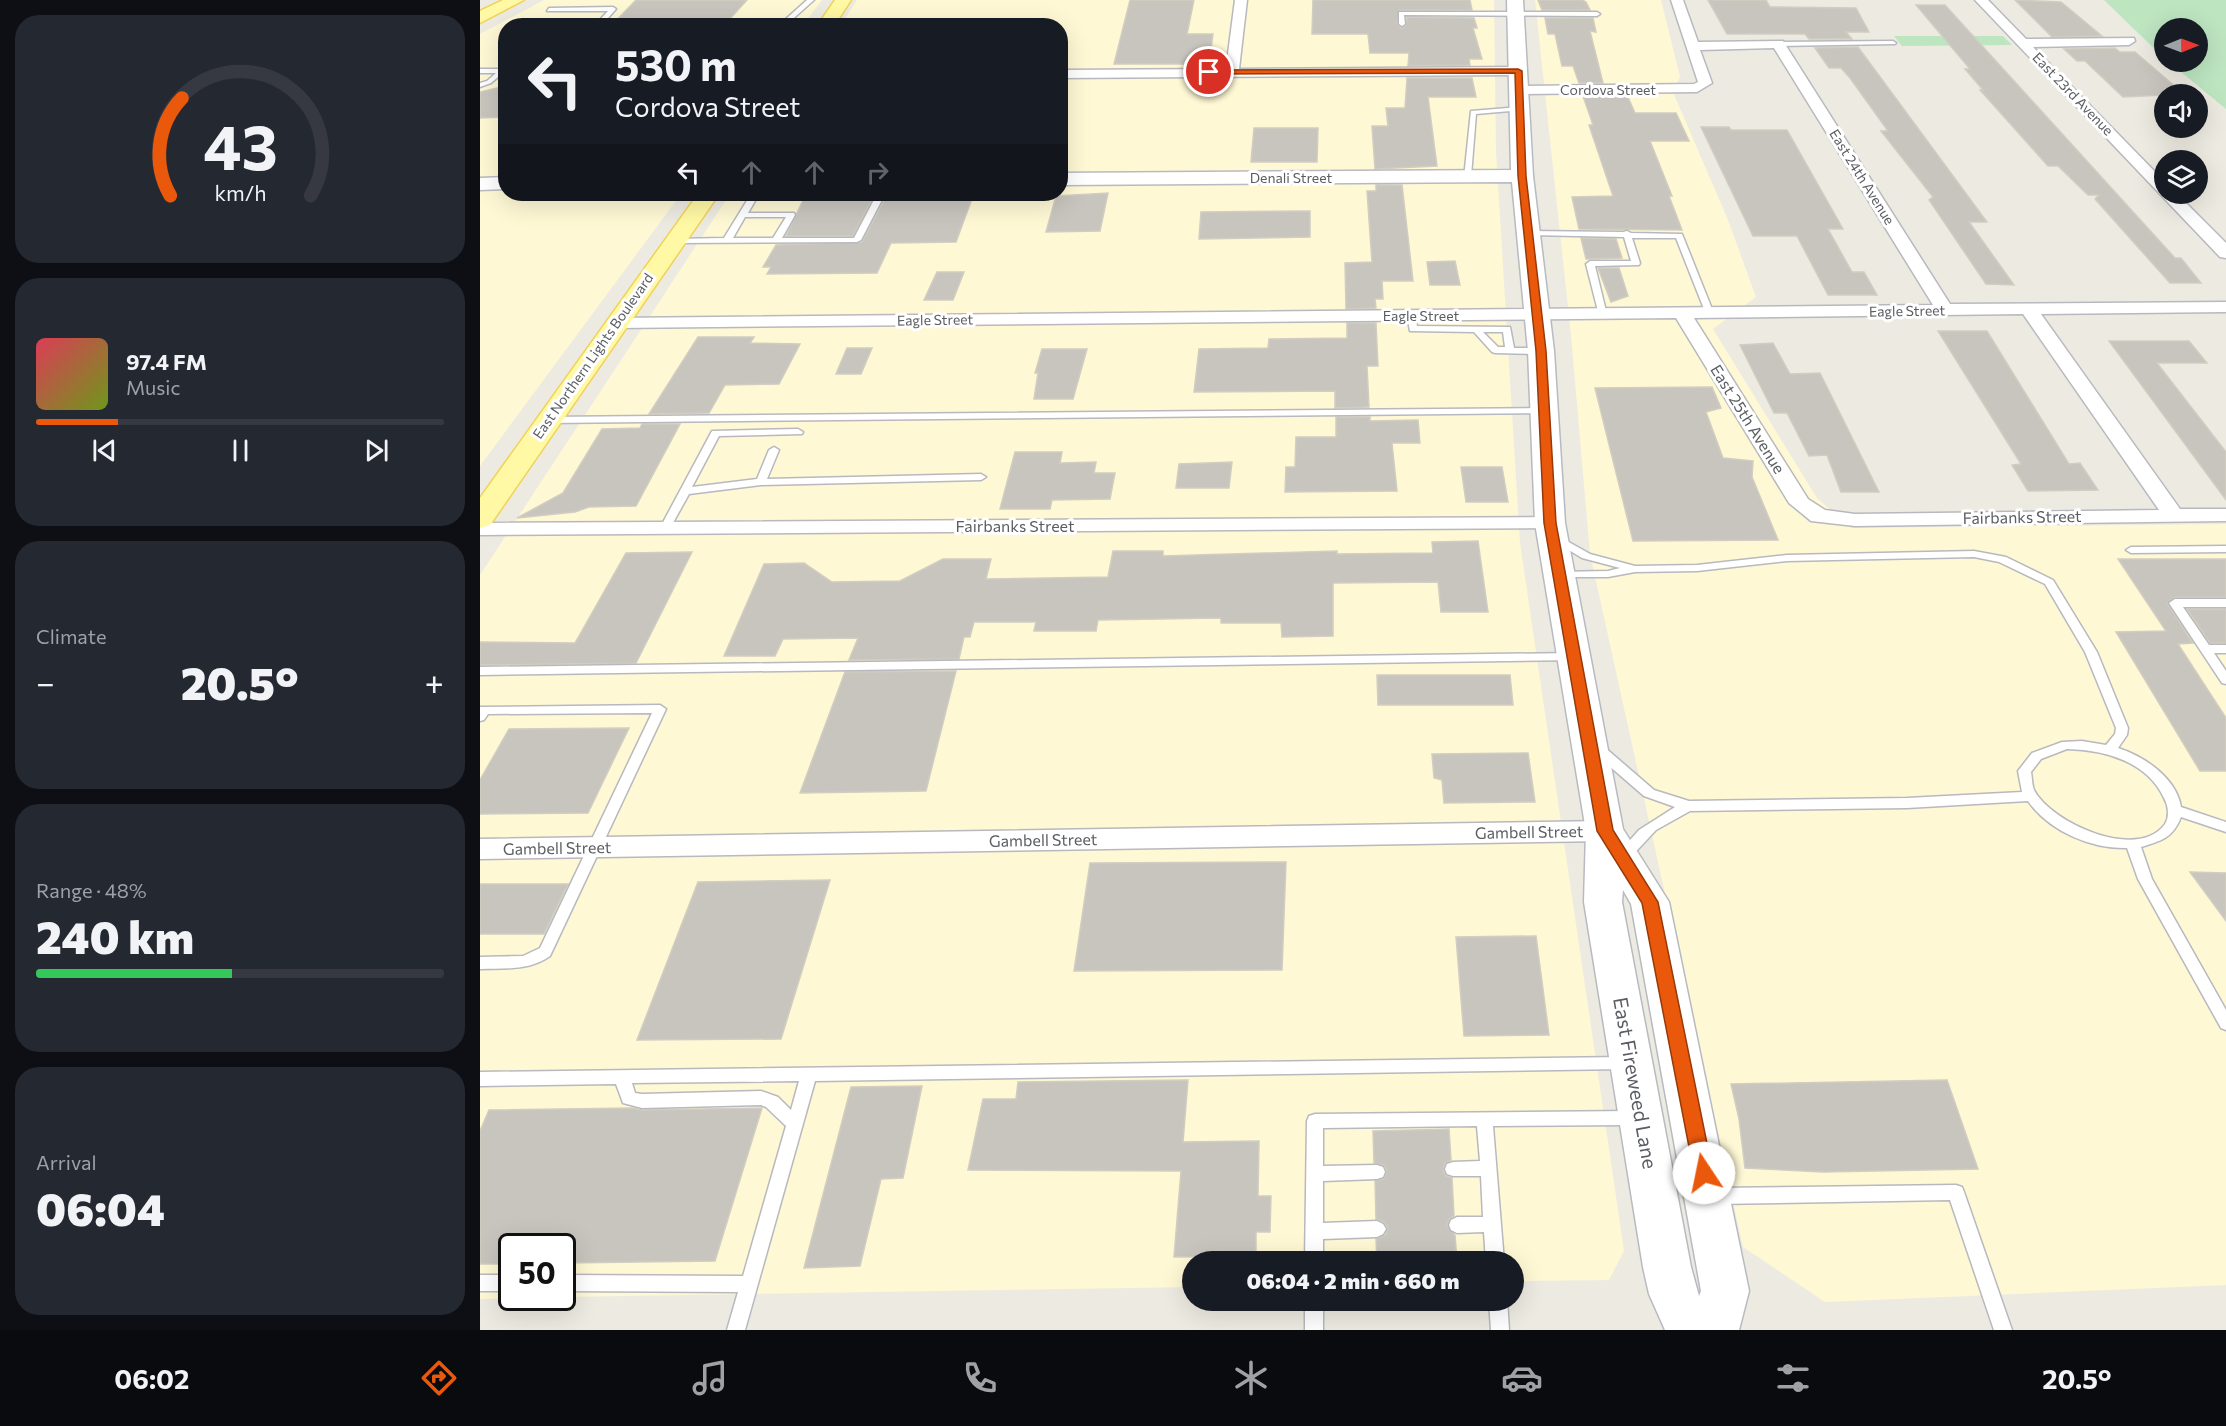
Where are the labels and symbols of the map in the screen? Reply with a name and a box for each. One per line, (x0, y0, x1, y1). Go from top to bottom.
north arrow (2154, 18, 2208, 72)
pin (1183, 46, 1234, 97)
street label: East 23rd Avenue (2029, 49, 2117, 139)
street label: Cordova Street (1560, 81, 1656, 98)
street label: East 24th Avenue (1826, 126, 1899, 228)
street label: Denali Street (1250, 169, 1332, 186)
street label: East Northern Lights Boulevard (529, 270, 656, 442)
street label: Eagle Street (1869, 301, 1946, 320)
street label: Eagle Street (1383, 307, 1459, 324)
street label: Eagle Street (897, 310, 974, 329)
street label: East 25th Avenue (1707, 361, 1790, 477)
street label: Fairbanks Street (1962, 506, 2082, 527)
street label: Fairbanks Street (956, 516, 1075, 535)
street label: Gambell Street (1475, 821, 1584, 842)
street label: Gambell Street (989, 829, 1098, 850)
street label: Gambell Street (503, 837, 612, 858)
street label: East Fireweed Lane (1609, 995, 1663, 1171)
position arrow (1672, 1141, 1736, 1205)
speed limit sign: 50 (498, 1233, 576, 1311)

